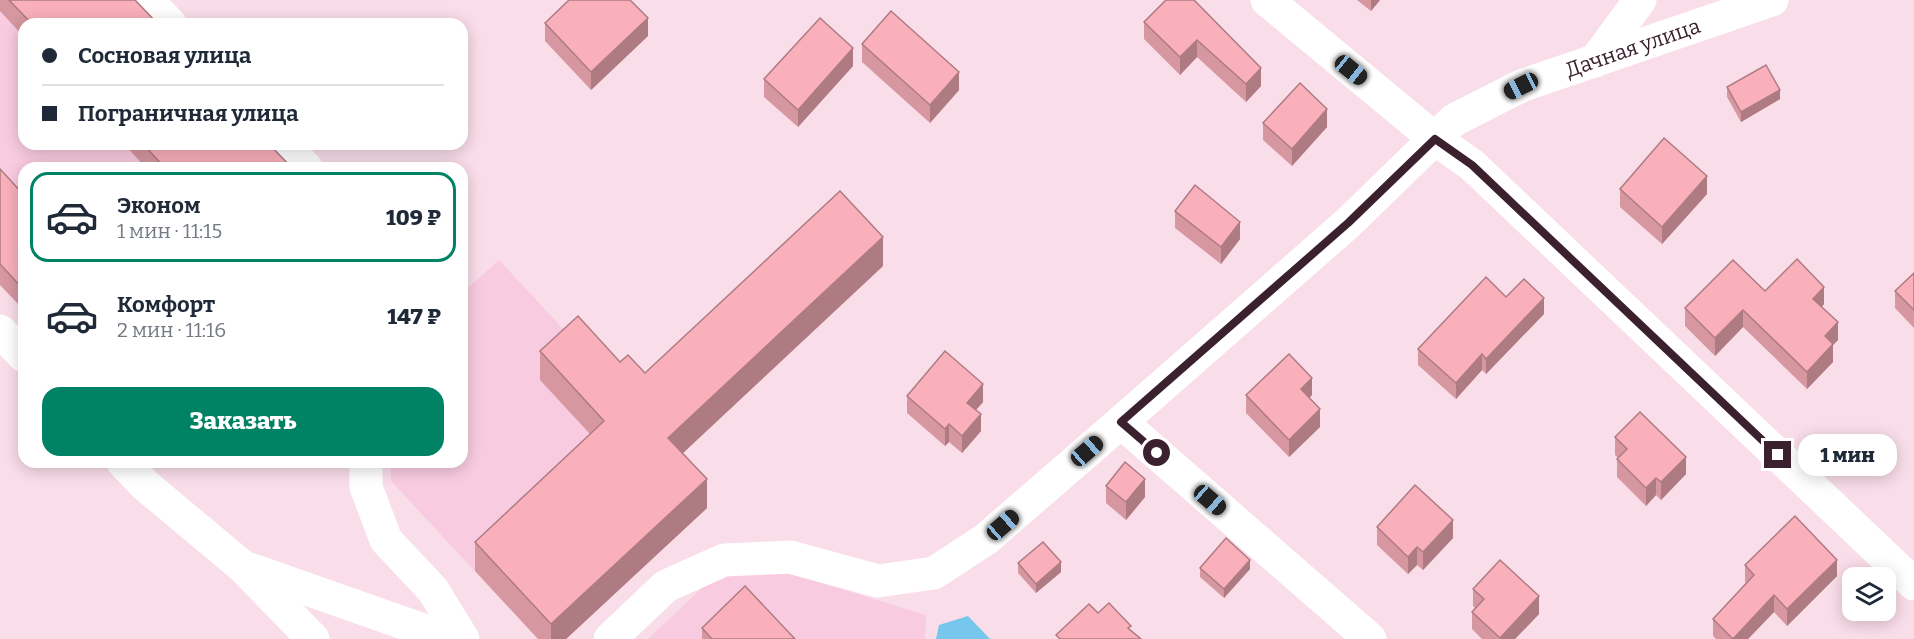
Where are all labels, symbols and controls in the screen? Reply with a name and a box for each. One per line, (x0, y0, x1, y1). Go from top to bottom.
street label: Дачная улица (1562, 13, 1704, 83)
text: Сосновая улица (78, 42, 251, 69)
car (1331, 52, 1371, 88)
car (1501, 70, 1541, 102)
text: Пограничная улица (78, 100, 298, 127)
icon: car (45, 190, 99, 244)
text: Эконом (117, 192, 200, 219)
text: 109 ₽ (386, 204, 441, 231)
text: 1 мин · 11:15 (117, 219, 222, 243)
icon: car (45, 289, 99, 343)
text: Комфорт (117, 291, 215, 318)
text: 147 ₽ (387, 303, 441, 330)
text: 2 мин · 11:16 (117, 318, 226, 342)
button: Заказать (42, 387, 444, 456)
car (1068, 432, 1106, 470)
callout: 1 мин (1799, 434, 1898, 476)
route start (1143, 439, 1170, 466)
route end (1764, 441, 1791, 468)
text: 1 мин (1820, 443, 1875, 467)
car (1191, 481, 1229, 519)
car (984, 506, 1022, 544)
map controls (1842, 567, 1896, 621)
button: layers (1842, 567, 1896, 621)

